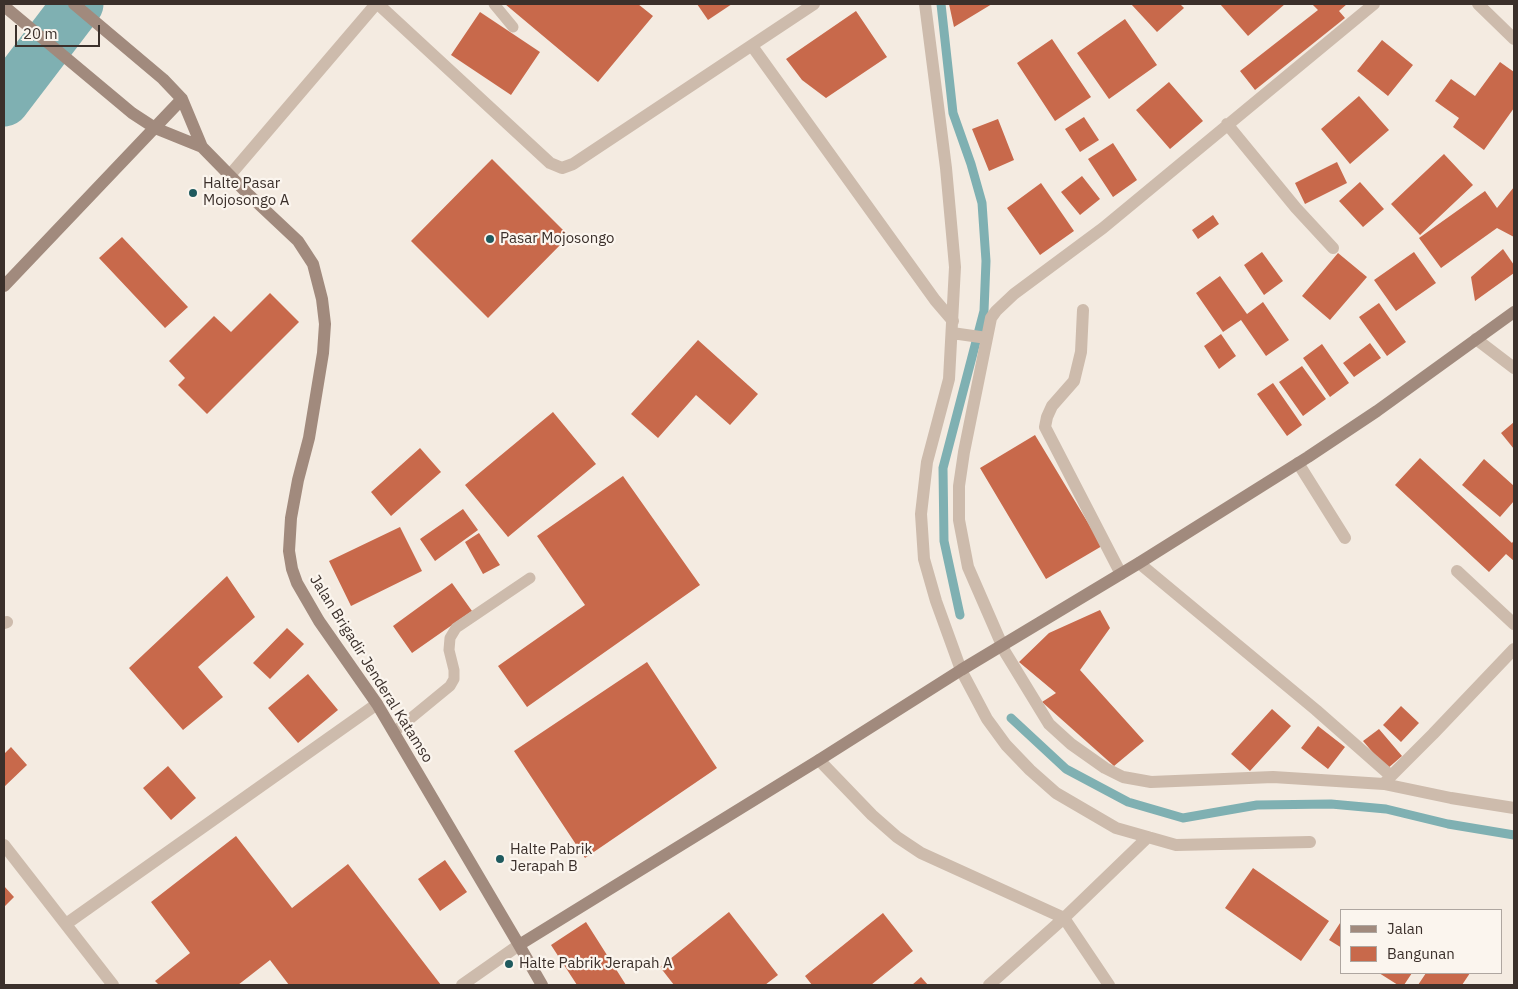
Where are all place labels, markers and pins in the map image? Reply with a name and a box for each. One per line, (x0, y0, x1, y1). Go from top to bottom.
place label: Halte Pasar Mojosongo A (203, 175, 289, 210)
marker: Halte Pasar Mojosongo A (187, 187, 199, 199)
place label: Pasar Mojosongo (500, 230, 614, 248)
marker: Pasar Mojosongo (484, 233, 496, 245)
place label: Halte Pabrik Jerapah B (510, 841, 592, 876)
marker: Halte Pabrik Jerapah B (494, 853, 506, 865)
place label: Halte Pabrik Jerapah A (519, 955, 673, 973)
marker: Halte Pabrik Jerapah A (503, 958, 515, 970)

